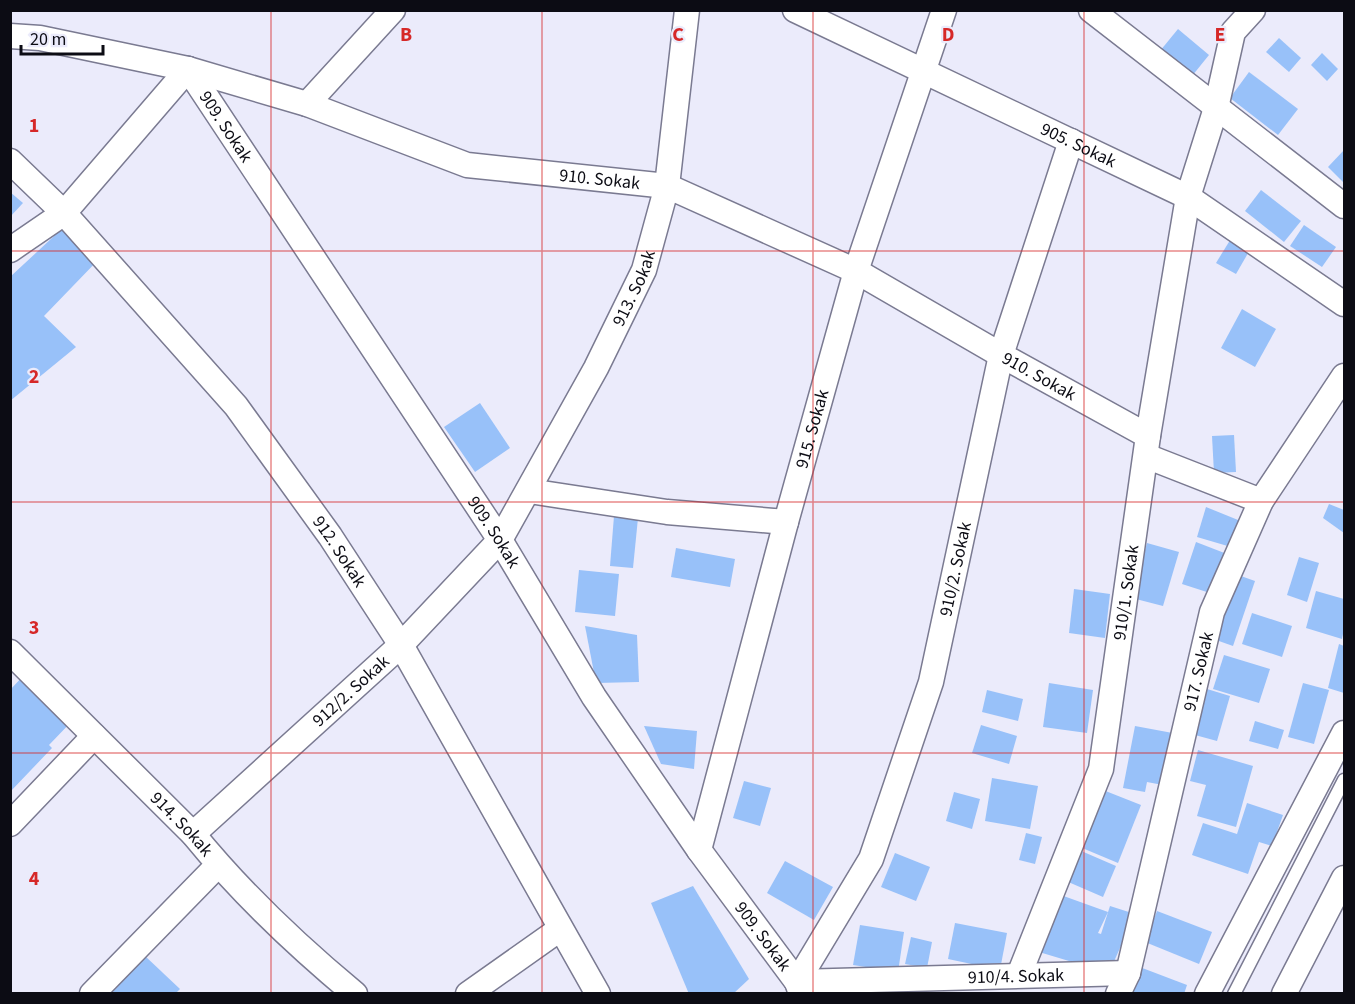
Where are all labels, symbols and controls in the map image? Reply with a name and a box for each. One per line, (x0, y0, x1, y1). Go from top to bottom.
scale bar (21, 18, 104, 56)
text: B (400, 21, 412, 49)
text: C (672, 21, 684, 49)
text: D (942, 21, 954, 49)
text: E (1215, 21, 1225, 49)
text: 20 m (30, 27, 66, 52)
street label: 909. Sokak (193, 86, 259, 168)
text: 1 (29, 112, 39, 140)
street label: 905. Sokak (1036, 117, 1120, 174)
street label: 910. Sokak (558, 163, 641, 196)
street label: 913. Sokak (606, 247, 662, 330)
street label: 910. Sokak (997, 346, 1080, 407)
text: 2 (29, 363, 39, 391)
street label: 915. Sokak (790, 387, 835, 471)
street label: 909. Sokak (461, 491, 526, 573)
street label: 912. Sokak (306, 511, 372, 592)
street label: 910/2. Sokak (933, 519, 978, 619)
street label: 910/1. Sokak (1107, 543, 1146, 642)
text: 3 (29, 614, 39, 642)
street label: 917. Sokak (1177, 629, 1220, 714)
street label: 912/2. Sokak (307, 649, 395, 733)
street label: 914. Sokak (144, 786, 219, 862)
text: 4 (29, 865, 40, 893)
street label: 909. Sokak (728, 897, 797, 977)
street label: 910/4. Sokak (967, 963, 1065, 990)

